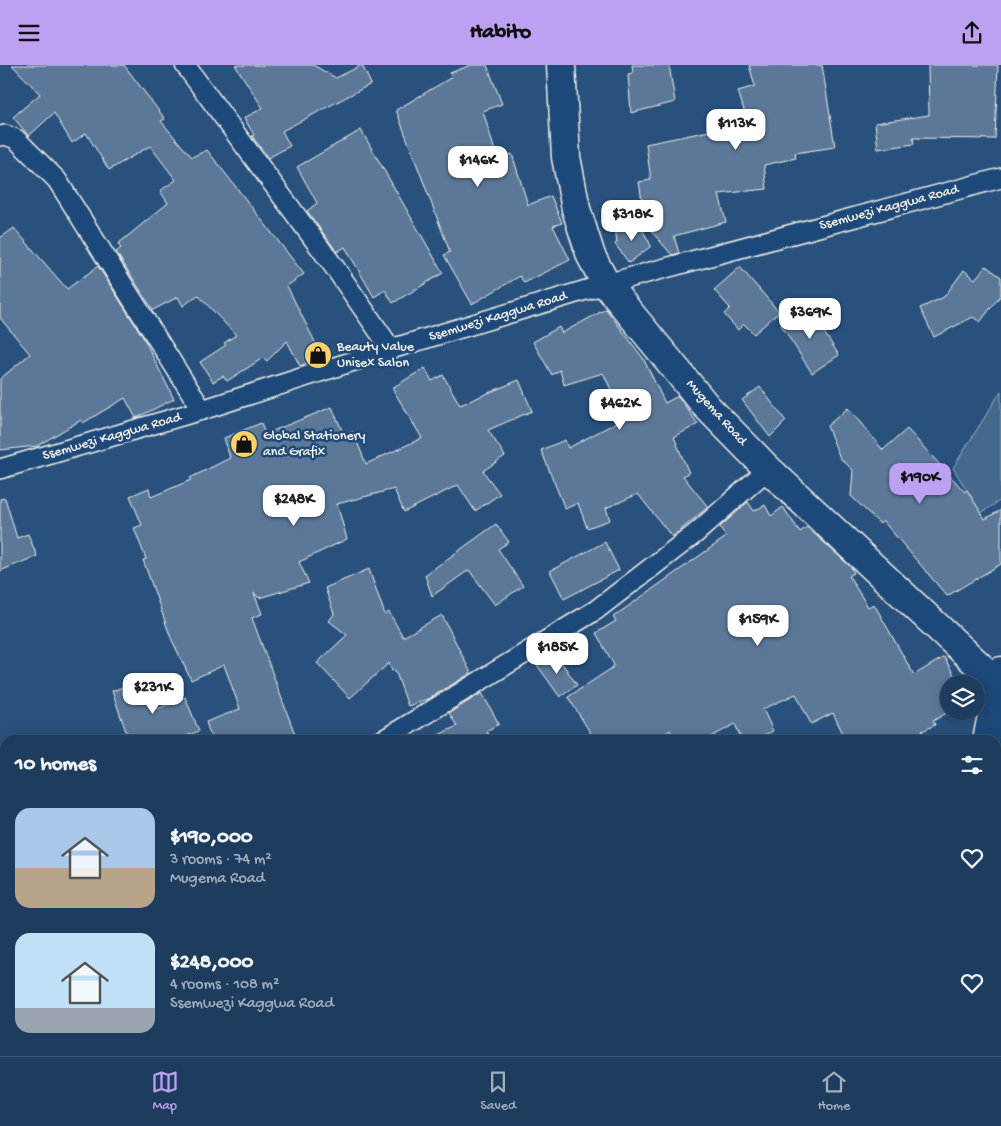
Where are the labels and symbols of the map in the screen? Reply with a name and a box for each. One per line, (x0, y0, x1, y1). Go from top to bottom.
pin: $113K (701, 109, 771, 151)
pin: $146K (443, 145, 513, 188)
street label: Ssemwezi Kaggwa Road (818, 181, 962, 235)
pin: $318K (597, 199, 667, 242)
street label: Ssemwezi Kaggwa Road (427, 287, 571, 346)
pin: $369K (775, 297, 845, 340)
place label: Beauty Value Unisex Salon (336, 339, 415, 372)
shop icon: Beauty Value Unisex Salon (303, 340, 333, 370)
street label: Mugema Road (682, 376, 751, 451)
pin: $462K (585, 389, 655, 431)
street label: Ssemwezi Kaggwa Road (41, 409, 185, 465)
place label: Global Stationery and Grafix (263, 428, 366, 461)
shop icon: Global Stationery and Grafix (229, 429, 259, 459)
pin: $190K (885, 463, 955, 505)
pin: $248K (259, 485, 329, 527)
pin: $159K (723, 605, 793, 647)
pin: $185K (522, 633, 592, 675)
pin: $231K (118, 673, 188, 715)

